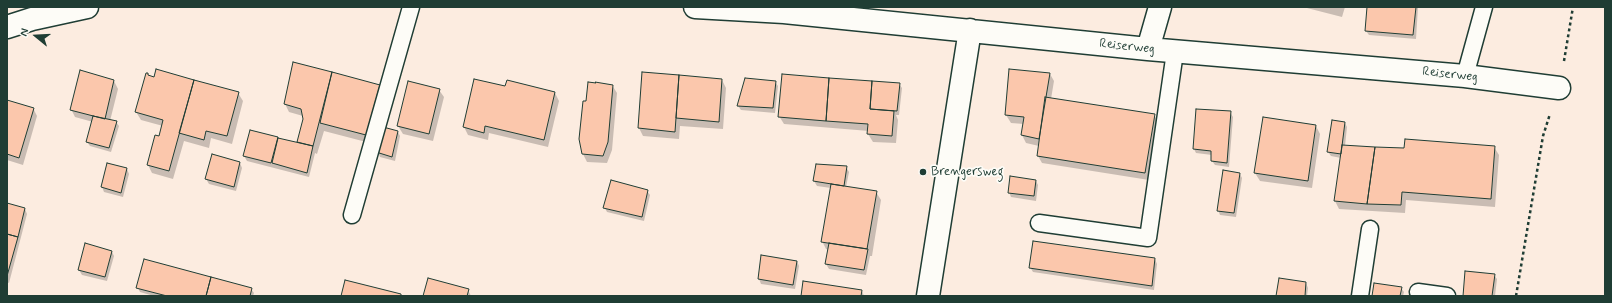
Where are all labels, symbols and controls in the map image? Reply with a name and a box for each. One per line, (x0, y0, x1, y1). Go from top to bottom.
north arrow (16, 16, 56, 56)
text: N (17, 27, 32, 38)
street label: Reiserweg (1098, 36, 1156, 58)
street label: Reiserweg (1421, 64, 1479, 86)
place label: Brengersweg (931, 164, 1004, 180)
marker: Brengersweg (918, 167, 928, 177)

